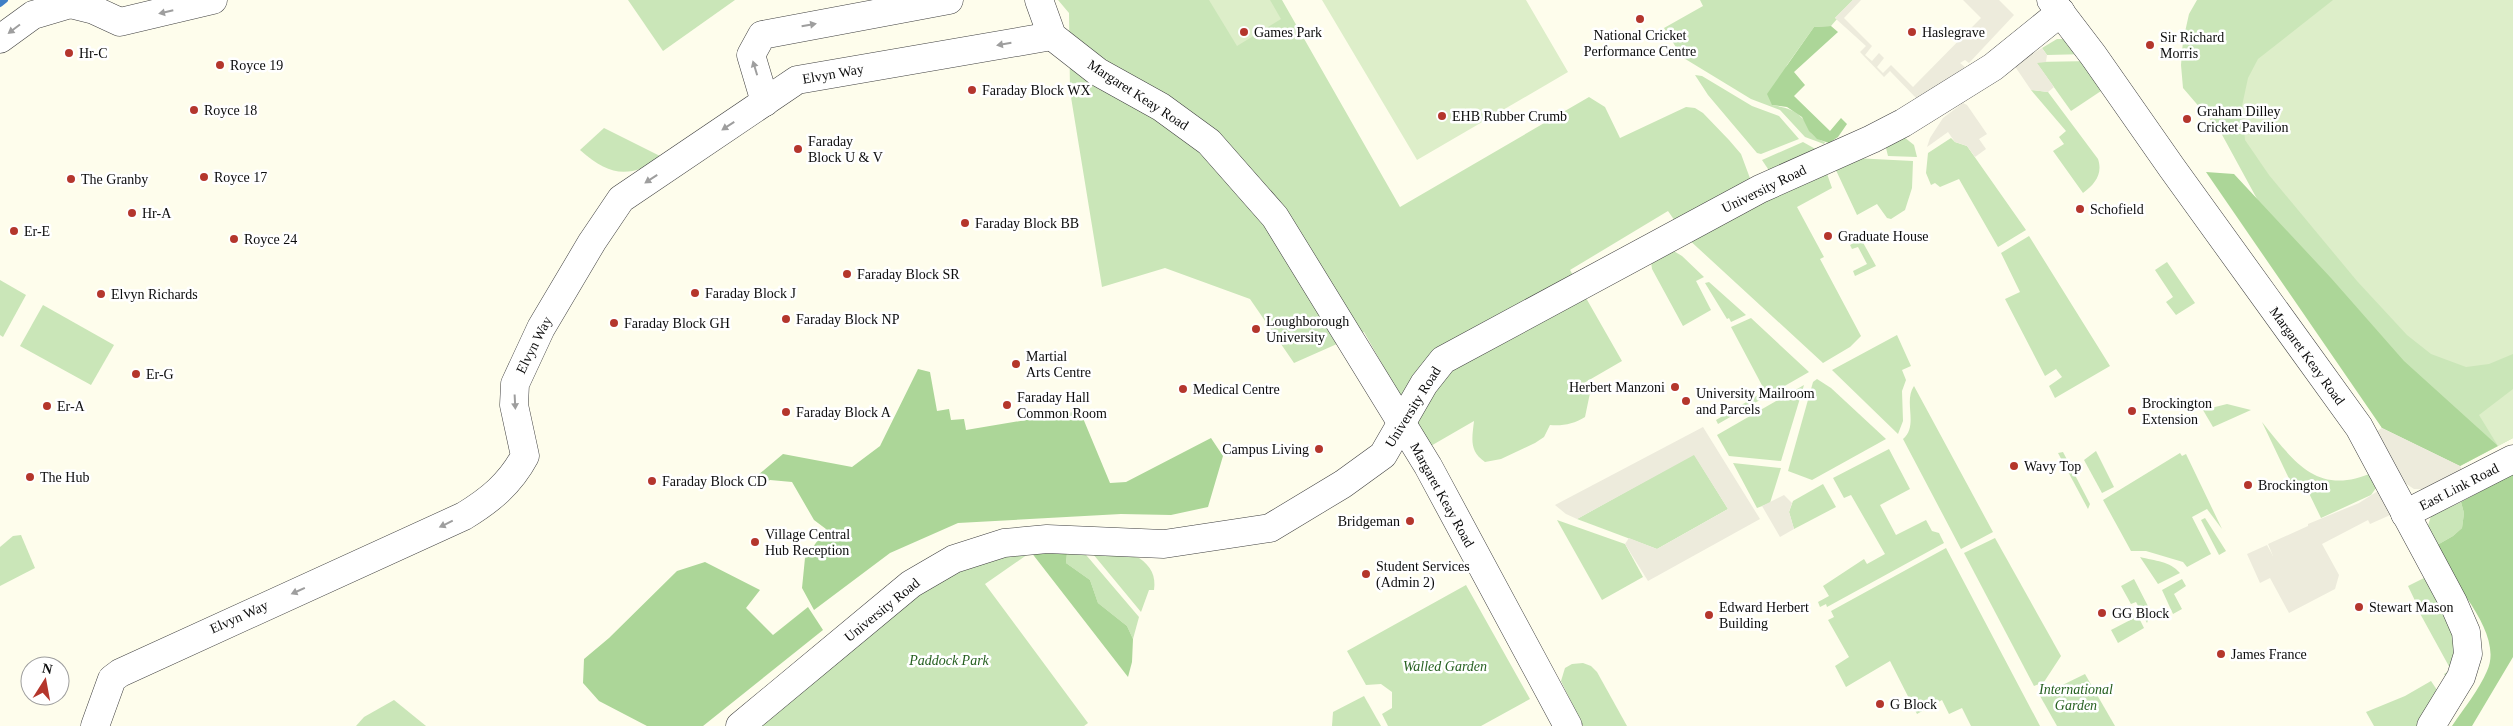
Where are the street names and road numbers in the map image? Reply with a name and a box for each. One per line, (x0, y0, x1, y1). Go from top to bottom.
street label: Margaret Keay Road (1085, 57, 1191, 133)
street label: Elvyn Way (801, 61, 865, 87)
street label: University Road (1719, 162, 1809, 216)
street label: Margaret Keay Road (2267, 304, 2347, 408)
street label: Elvyn Way (513, 314, 555, 376)
street label: University Road (1382, 364, 1444, 450)
street label: Margaret Keay Road (1407, 440, 1477, 550)
street label: East Link Road (2417, 461, 2501, 513)
street label: University Road (841, 575, 923, 645)
street label: Elvyn Way (208, 598, 270, 636)

